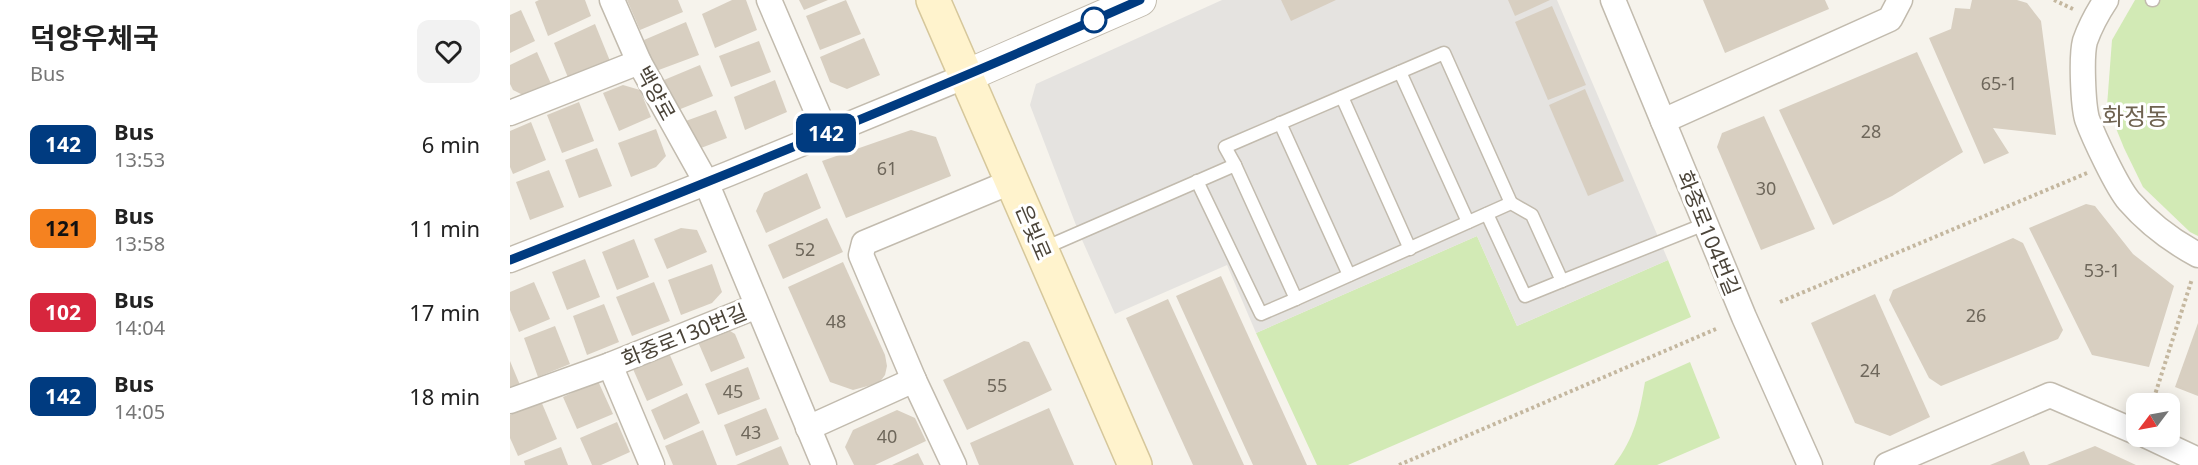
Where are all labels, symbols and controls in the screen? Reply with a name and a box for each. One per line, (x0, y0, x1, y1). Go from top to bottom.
unlabelled marker (1081, 7, 1107, 33)
text: 덕양우체국 (30, 18, 159, 56)
button: heart (417, 20, 480, 83)
text: Bus (30, 60, 65, 87)
street label: 백양로 (630, 61, 682, 125)
house number: 65-1 (1981, 71, 2017, 95)
district label: 화정동 (2102, 99, 2168, 132)
line badge: 142 (792, 114, 860, 152)
text: Bus (114, 116, 154, 146)
text: 142 (808, 119, 844, 147)
house number: 28 (1861, 119, 1881, 143)
text: 6 min (422, 129, 480, 159)
text: 142 (45, 130, 81, 158)
text: 13:53 (114, 146, 165, 173)
house number: 61 (877, 156, 897, 180)
street label: 화중로104번길 (1671, 166, 1747, 300)
house number: 30 (1756, 176, 1776, 200)
text: Bus (114, 200, 154, 230)
street label: 은빛로 (1010, 200, 1058, 264)
text: 11 min (409, 213, 480, 243)
text: 121 (45, 214, 81, 242)
text: 13:58 (114, 230, 165, 257)
house number: 52 (795, 237, 815, 261)
house number: 53-1 (2084, 258, 2120, 282)
text: Bus (114, 284, 154, 314)
text: 17 min (409, 297, 480, 327)
street label: 화중로130번길 (617, 297, 751, 373)
text: 102 (45, 298, 81, 326)
house number: 26 (1966, 303, 1986, 327)
house number: 48 (826, 309, 846, 333)
text: 14:04 (114, 314, 165, 341)
house number: 24 (1860, 358, 1880, 382)
text: Bus (114, 368, 154, 398)
house number: 55 (987, 373, 1007, 397)
house number: 45 (723, 379, 743, 403)
text: 18 min (409, 381, 480, 411)
text: 142 (45, 382, 81, 410)
north arrow (2126, 393, 2180, 447)
map controls (2126, 393, 2180, 447)
text: 14:05 (114, 398, 165, 425)
house number: 43 (741, 420, 761, 444)
house number: 40 (877, 424, 897, 448)

